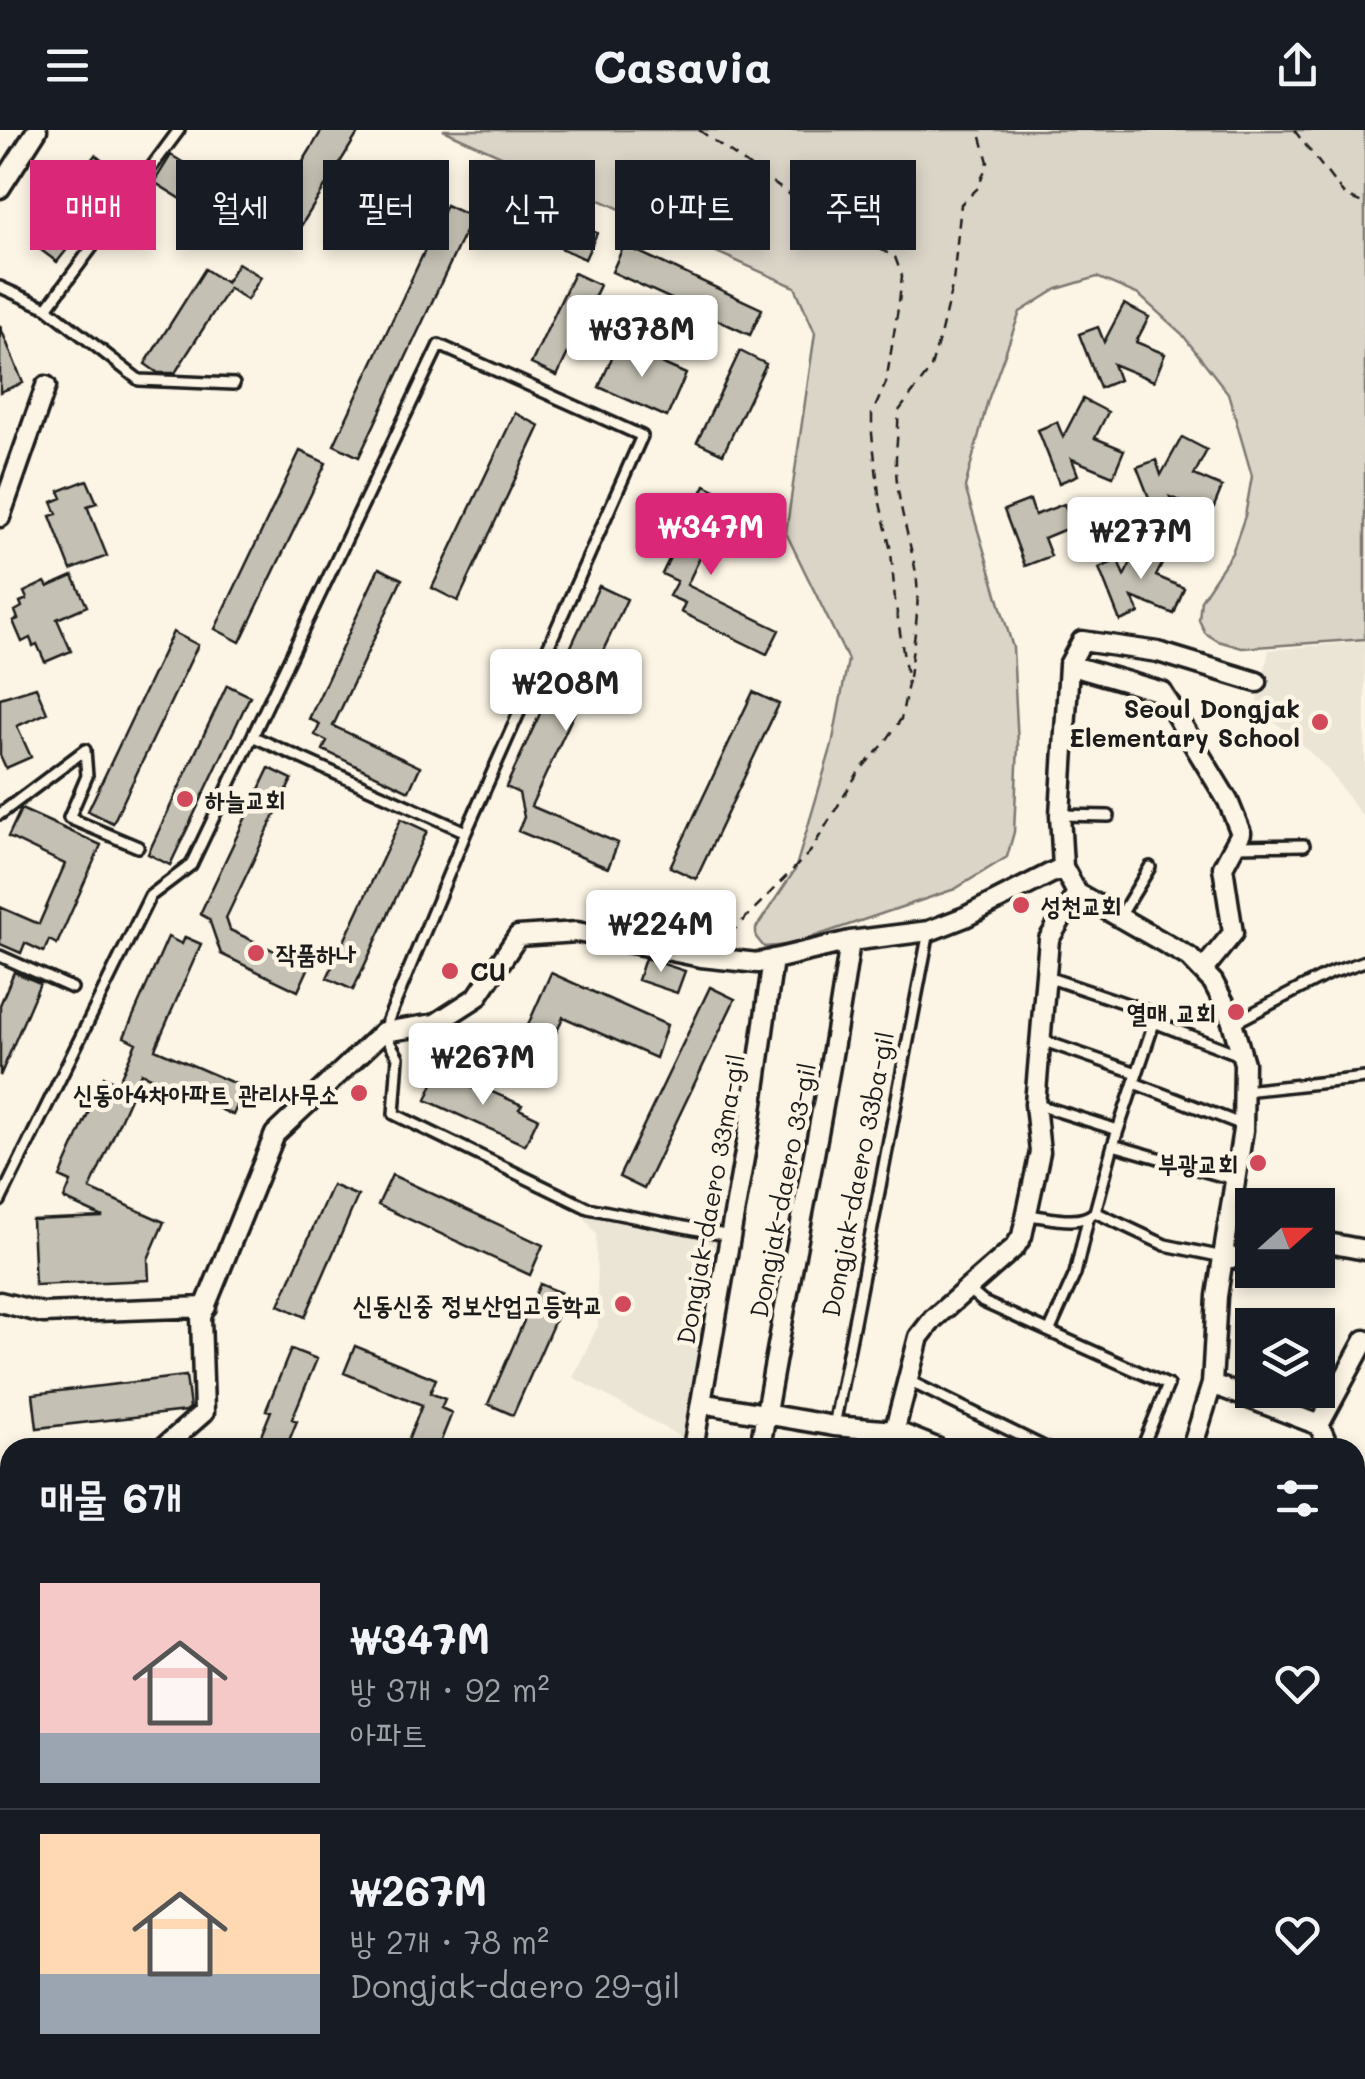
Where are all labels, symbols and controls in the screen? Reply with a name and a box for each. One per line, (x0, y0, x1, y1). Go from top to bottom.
text: Casavia (593, 36, 772, 94)
icon: menu (40, 38, 95, 93)
icon: share (1270, 38, 1325, 93)
chip: 매매 (30, 160, 156, 250)
chip: 월세 (176, 160, 303, 250)
chip: 필터 (323, 160, 449, 250)
chip: 신규 (469, 160, 595, 250)
chip: 아파트 (615, 160, 770, 250)
chip: 주택 (790, 160, 916, 250)
pin: ₩378M (572, 295, 712, 380)
text: ₩378M (589, 306, 695, 348)
pin: ₩347M (641, 493, 781, 578)
pin: ₩277M (1071, 497, 1211, 582)
text: ₩347M (657, 504, 765, 546)
text: ₩277M (1089, 508, 1193, 550)
pin: ₩208M (496, 649, 636, 734)
text: ₩208M (512, 660, 620, 702)
place label: Seoul Dongjak Elementary School (1069, 692, 1300, 754)
marker: Seoul Dongjak Elementary School (1309, 711, 1331, 733)
place label: 하늘교회 (205, 783, 285, 815)
marker: 하늘교회 (174, 788, 196, 810)
place label: 성천교회 (1041, 889, 1121, 921)
pin: ₩224M (591, 890, 731, 975)
marker: 성천교회 (1010, 894, 1032, 916)
text: ₩224M (608, 901, 714, 943)
place label: 작품하나 (276, 937, 356, 969)
marker: 작품하나 (245, 942, 267, 964)
place label: CU (470, 955, 506, 987)
marker: CU (439, 960, 461, 982)
place label: 열매 교회 (1127, 996, 1216, 1028)
marker: 열매 교회 (1225, 1001, 1247, 1023)
pin: ₩267M (413, 1023, 553, 1108)
street label: Dongjak-daero 33ba-gil (814, 1029, 900, 1319)
text: ₩267M (431, 1034, 535, 1076)
street label: Dongjak-daero 33ma-gil (669, 1051, 751, 1347)
street label: Dongjak-daero 33-gil (742, 1060, 822, 1320)
place label: 신동아4차아파트 관리사무소 (73, 1077, 339, 1109)
marker: 신동아4차아파트 관리사무소 (348, 1082, 370, 1104)
place label: 부광교회 (1158, 1147, 1238, 1179)
marker: 부광교회 (1247, 1152, 1269, 1174)
north arrow (1235, 1188, 1335, 1288)
map controls (1235, 1188, 1335, 1408)
place label: 신동신중 정보산업고등학교 (353, 1288, 603, 1320)
marker: 신동신중 정보산업고등학교 (612, 1293, 634, 1315)
button: layers (1235, 1308, 1335, 1408)
text: 매물 6개 (40, 1469, 182, 1524)
icon: filters (1270, 1471, 1325, 1526)
text: ₩347M (350, 1610, 490, 1665)
icon: home (120, 1623, 240, 1743)
icon: heart (1270, 1656, 1325, 1711)
text: 방 3개 · 92 m² (350, 1668, 550, 1710)
text: 아파트 (350, 1712, 427, 1754)
text: ₩267M (350, 1862, 488, 1917)
icon: home (120, 1874, 240, 1994)
icon: heart (1270, 1907, 1325, 1962)
text: 방 2개 · 78 m² (350, 1920, 549, 1962)
text: Dongjak-daero 29-gil (350, 1964, 680, 2006)

